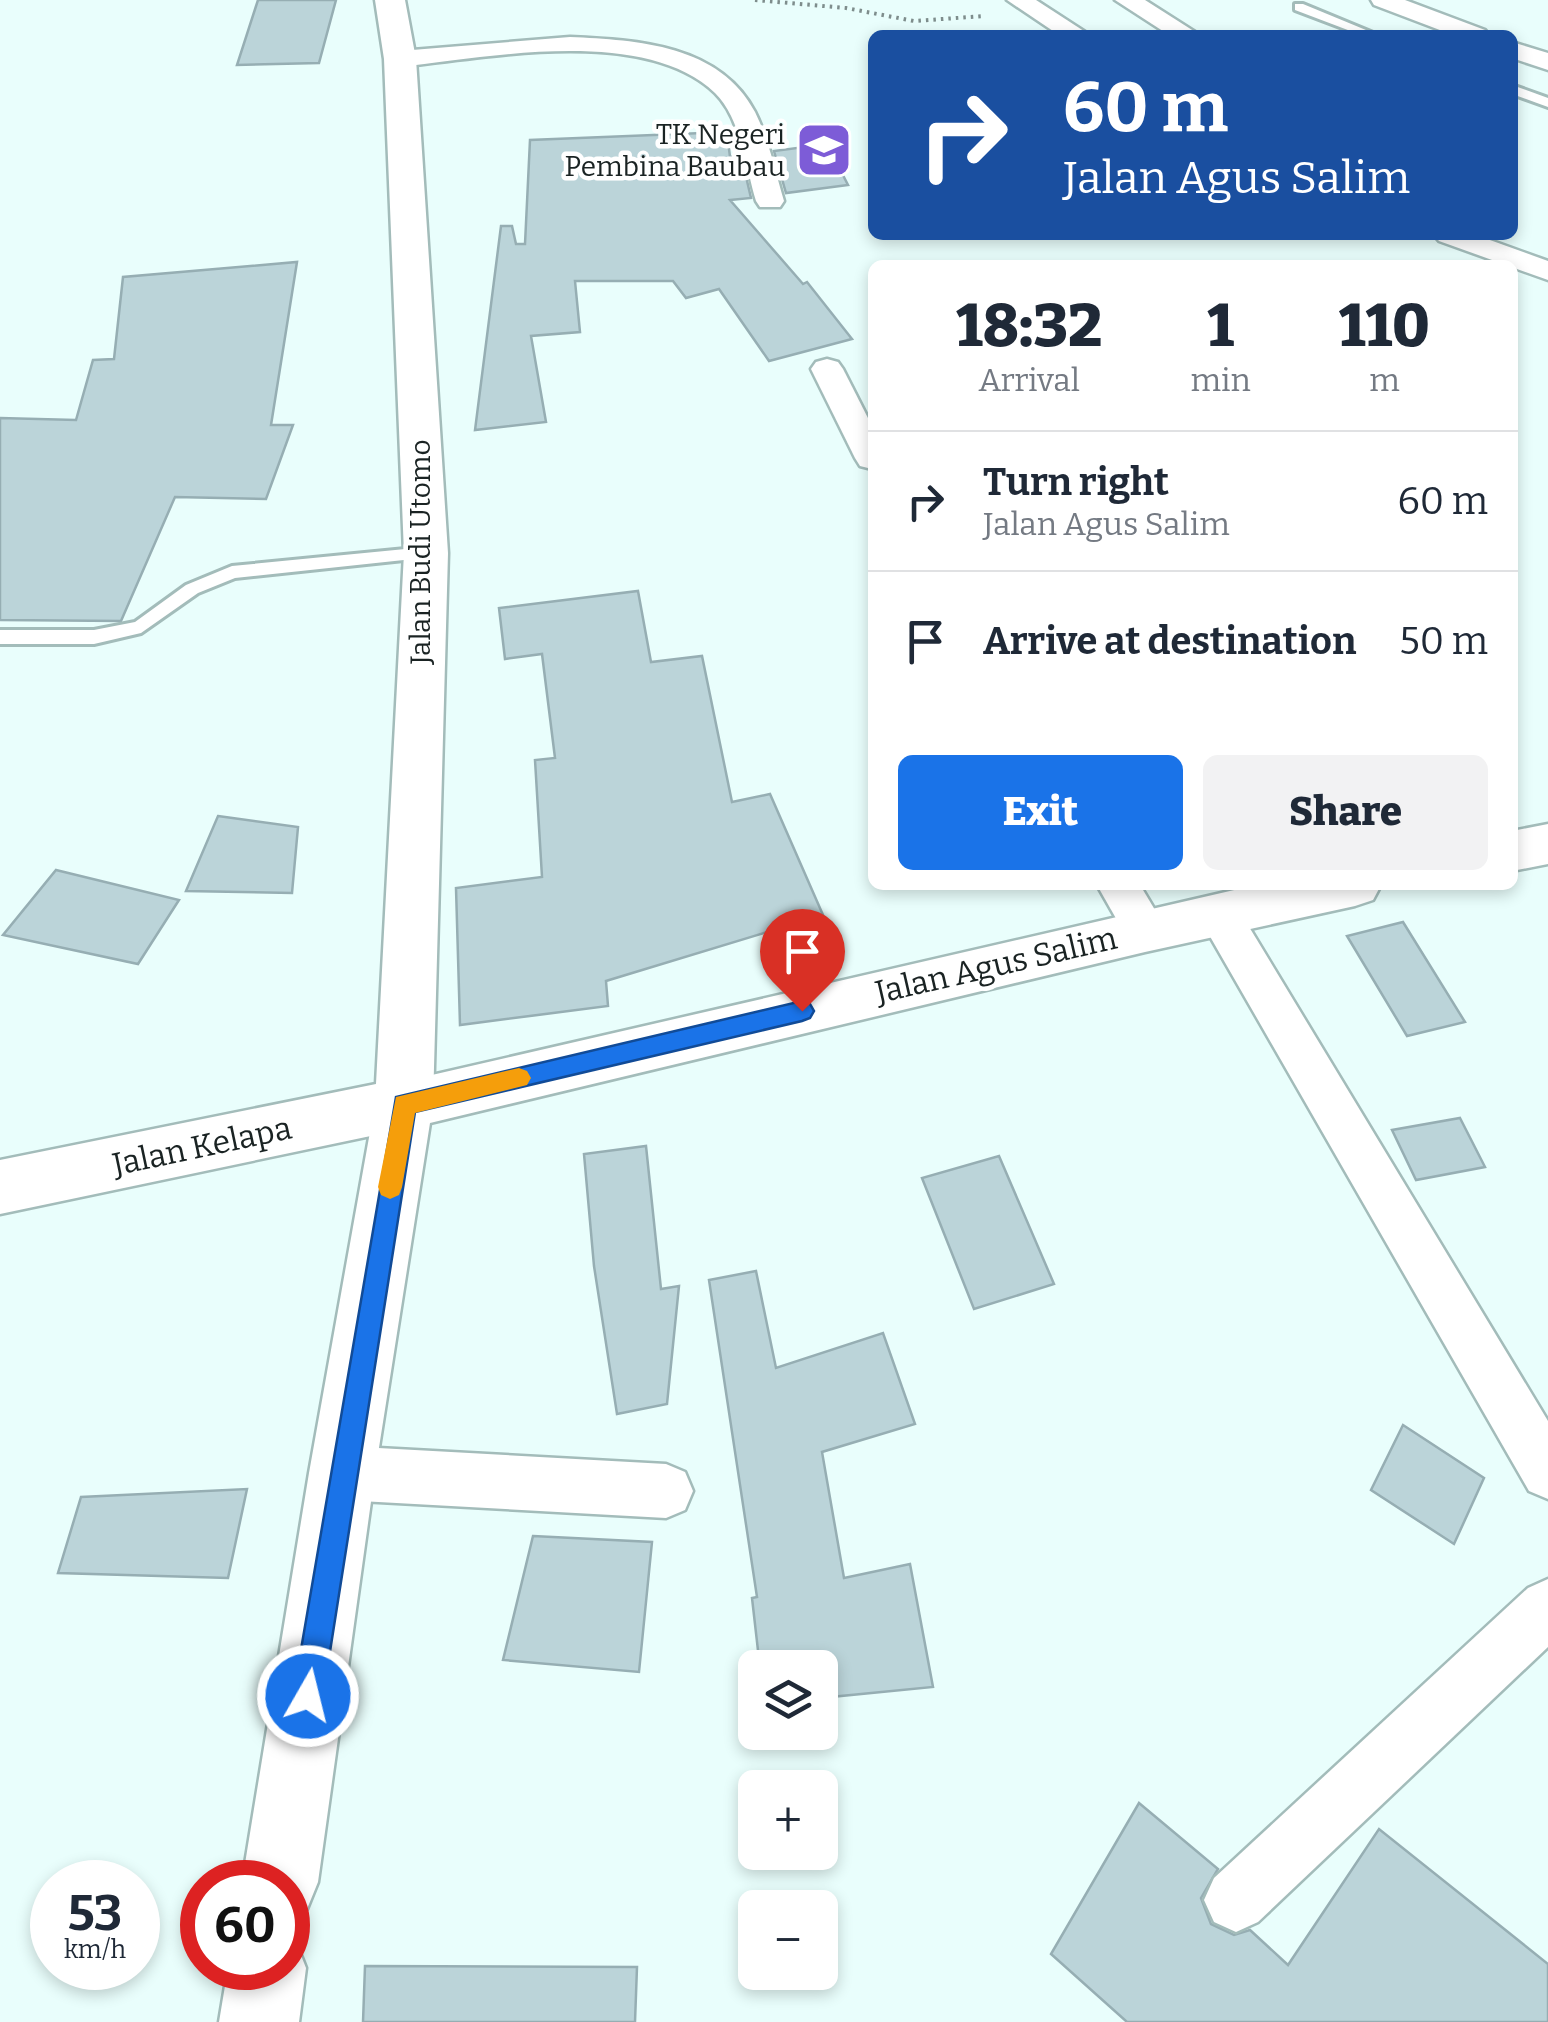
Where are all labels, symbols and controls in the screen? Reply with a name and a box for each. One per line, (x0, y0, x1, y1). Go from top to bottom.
text: 60 m (1063, 66, 1228, 150)
icon: right (898, 70, 1028, 200)
place label: TK Negeri Pembina Baubau (565, 118, 785, 183)
school or university icon: TK Negeri Pembina Baubau (794, 120, 854, 180)
text: Jalan Agus Salim (1063, 151, 1410, 205)
text: 18:32 (956, 290, 1102, 362)
text: 1 (1207, 290, 1234, 362)
text: 110 (1339, 290, 1430, 362)
text: Arrival (979, 361, 1080, 399)
text: min (1190, 361, 1251, 399)
text: m (1369, 361, 1400, 399)
street label: Jalan Budi Utomo (404, 439, 437, 666)
text: Turn right (983, 459, 1169, 505)
icon: right (898, 474, 953, 529)
text: 60 m (1397, 478, 1488, 524)
text: Jalan Agus Salim (983, 505, 1230, 543)
icon: arrive (898, 614, 953, 669)
text: Arrive at destination (983, 618, 1356, 664)
text: 50 m (1399, 618, 1488, 664)
button: Exit (898, 755, 1183, 870)
button: Share (1203, 755, 1488, 870)
pin (760, 909, 845, 1012)
street label: Jalan Agus Salim (870, 919, 1121, 1012)
icon: arrive (775, 924, 830, 979)
street label: Jalan Kelapa (108, 1108, 295, 1184)
position arrow (256, 1644, 360, 1748)
map controls (738, 1650, 838, 1990)
button: layers (738, 1650, 838, 1750)
button: + (738, 1770, 838, 1870)
speed limit sign: 60 (180, 1860, 310, 1990)
text: 53 (68, 1883, 122, 1943)
button: − (738, 1890, 838, 1990)
text: km/h (64, 1935, 126, 1965)

